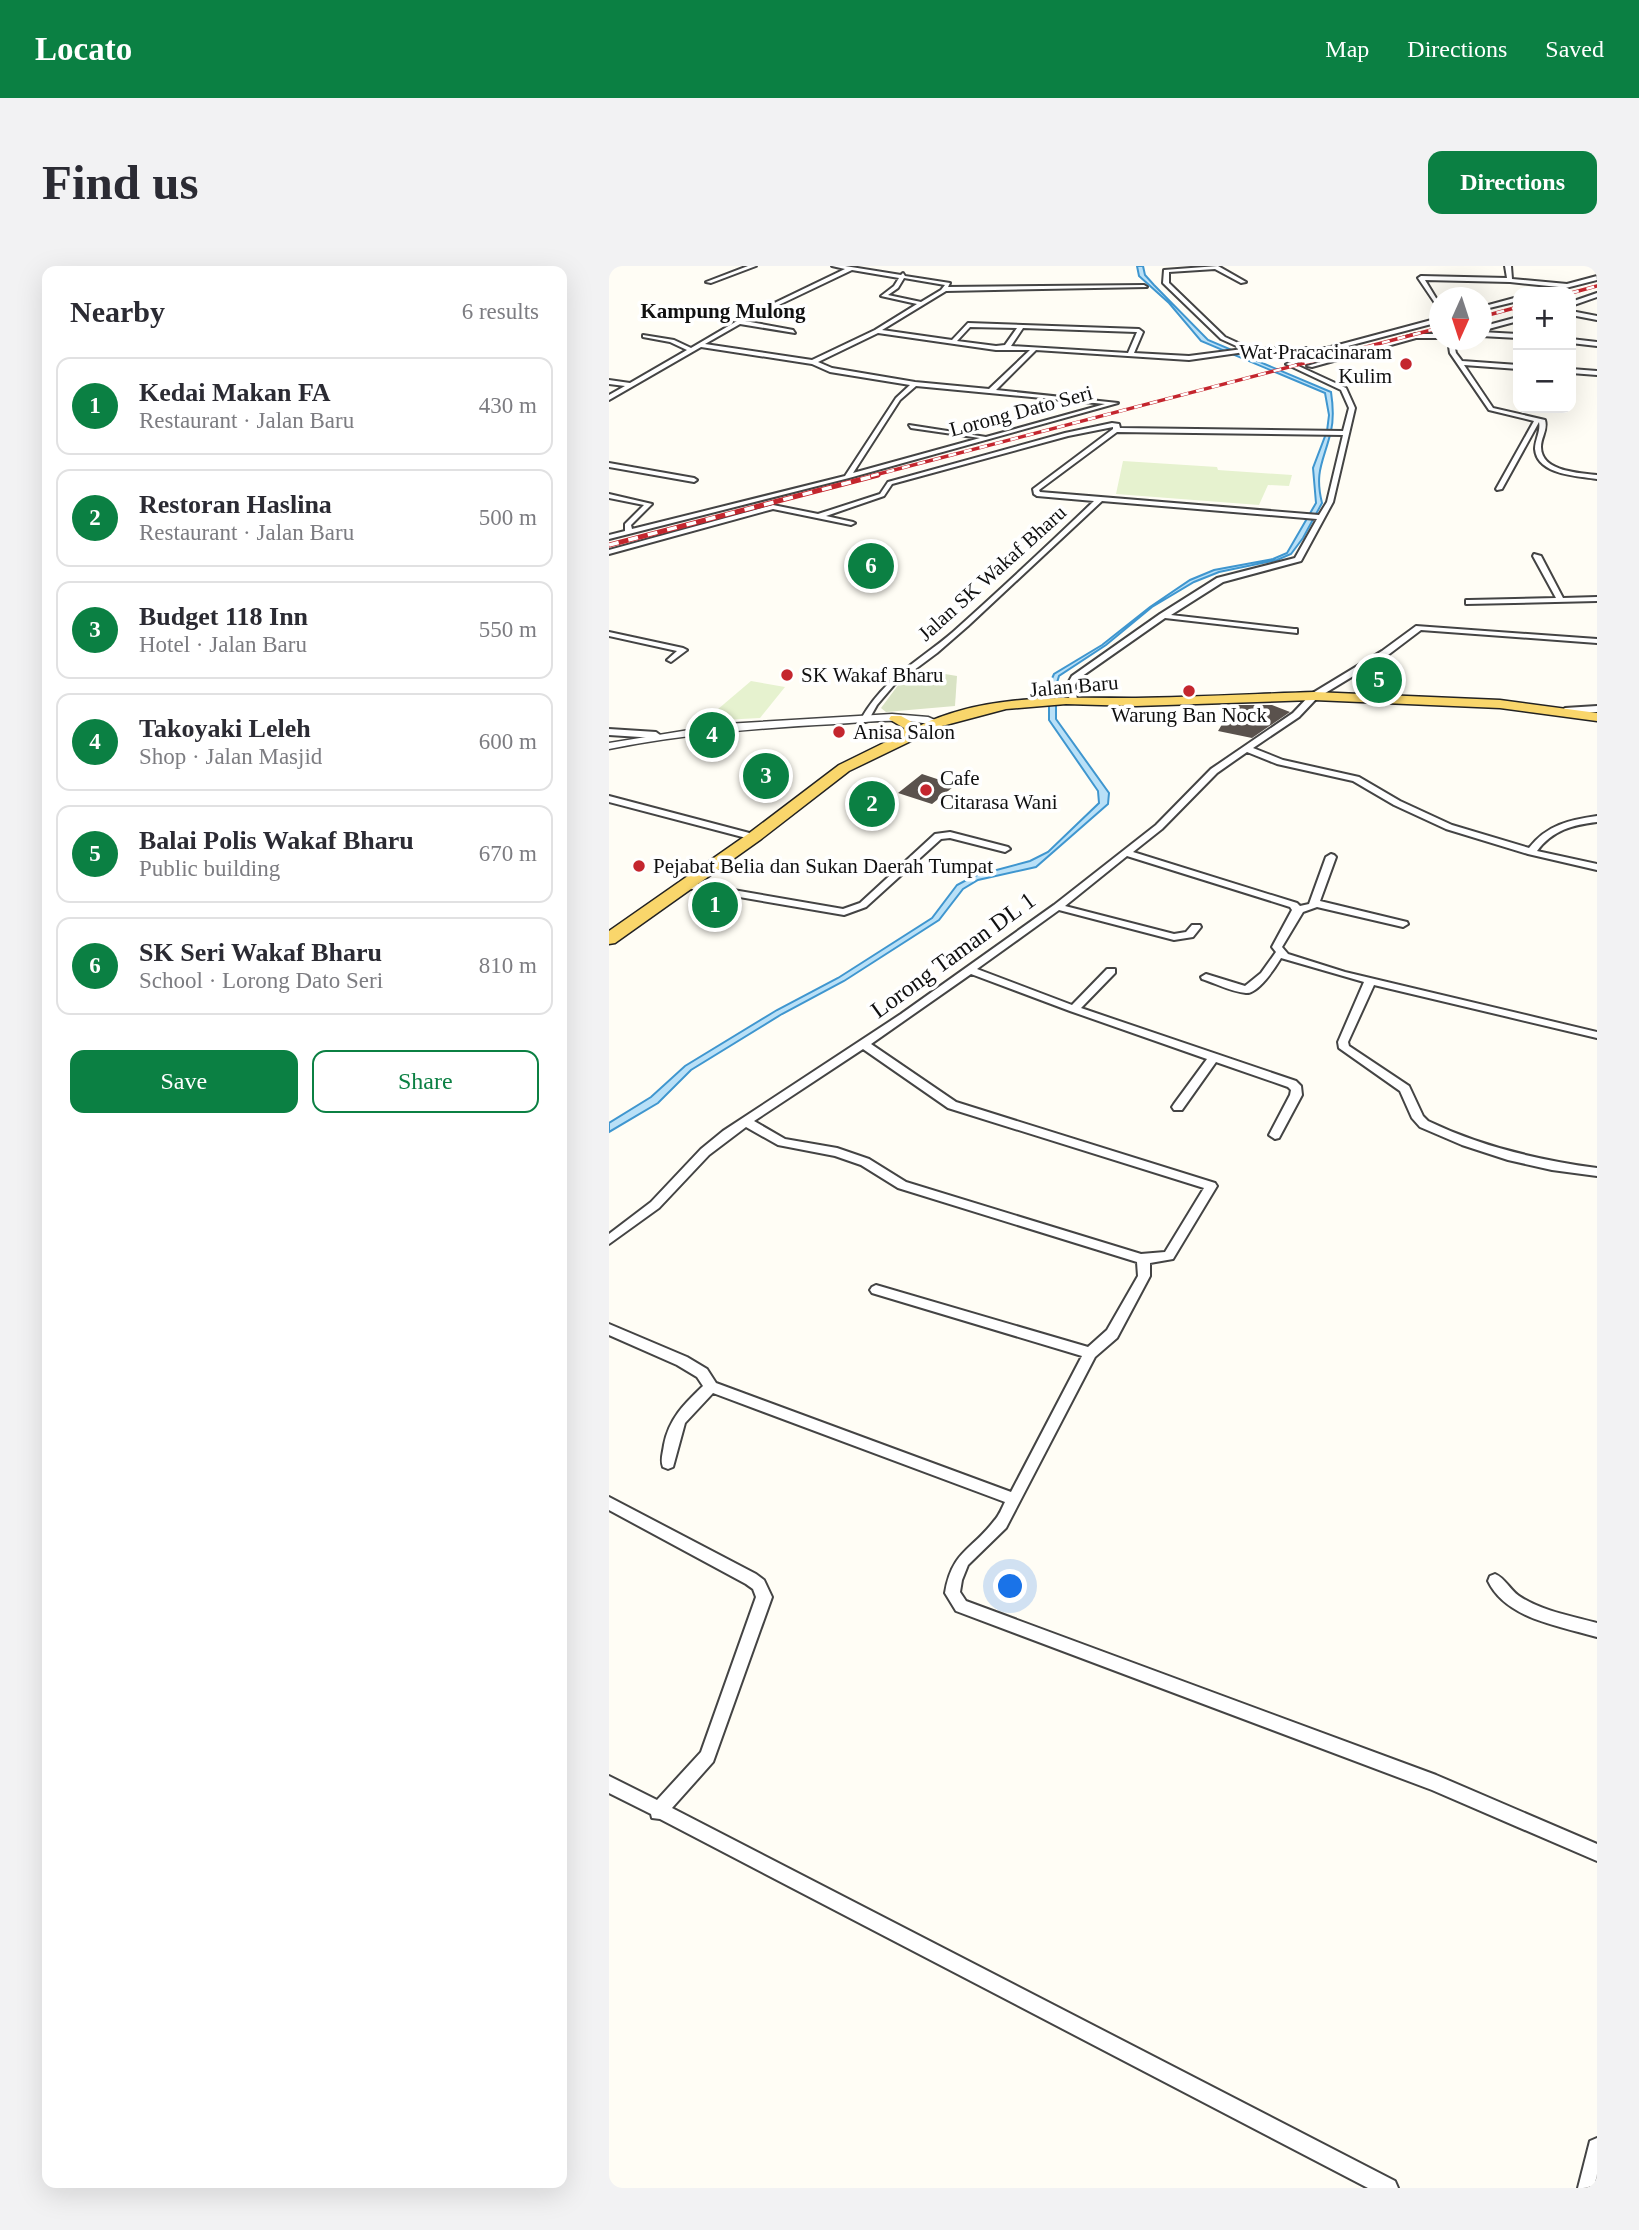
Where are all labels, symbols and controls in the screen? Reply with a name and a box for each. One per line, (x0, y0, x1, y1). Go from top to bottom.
text: Locato (35, 31, 132, 67)
text: Map (1325, 36, 1369, 62)
text: Directions (1407, 36, 1507, 62)
text: Saved (1545, 36, 1604, 62)
button: Directions (1428, 151, 1597, 214)
text: Find us (42, 155, 199, 210)
north arrow (1429, 287, 1492, 350)
map controls (1513, 287, 1576, 413)
button: + (1513, 287, 1576, 350)
text: Nearby (70, 295, 165, 328)
text: 6 results (462, 299, 539, 324)
district label: Kampung Mulong (640, 299, 806, 323)
place label: Wat Pracacinaram Kulim (1239, 340, 1392, 388)
button: − (1513, 350, 1576, 413)
marker: Wat Pracacinaram Kulim (1398, 356, 1414, 372)
text: Kedai Makan FA (139, 378, 331, 407)
street label: Lorong Dato Seri (947, 380, 1095, 442)
text: 1 (89, 393, 101, 418)
text: 430 m (479, 393, 537, 418)
text: Restaurant · Jalan Baru (139, 408, 354, 433)
text: Restoran Haslina (139, 490, 332, 519)
street label: Jalan SK Wakaf Bharu (913, 500, 1071, 646)
text: 2 (89, 505, 101, 530)
text: 500 m (479, 505, 537, 530)
text: Restaurant · Jalan Baru (139, 520, 354, 545)
pin: 6 (848, 540, 894, 592)
text: Budget 118 Inn (139, 602, 308, 631)
text: 3 (89, 617, 101, 642)
text: 550 m (479, 617, 537, 642)
text: Hotel · Jalan Baru (139, 632, 307, 657)
pin: 5 (1356, 654, 1402, 706)
place label: SK Wakaf Bharu (801, 663, 944, 687)
marker: SK Wakaf Bharu (779, 667, 795, 683)
street label: Jalan Baru (1029, 670, 1120, 702)
marker: Warung Ban Nock (1181, 683, 1197, 699)
place label: Warung Ban Nock (1111, 703, 1267, 727)
pin: 4 (689, 709, 735, 761)
text: Takoyaki Leleh (139, 714, 311, 743)
place label: Anisa Salon (853, 720, 956, 744)
marker: Anisa Salon (831, 724, 847, 740)
text: 4 (89, 729, 101, 754)
text: 600 m (479, 729, 537, 754)
text: Shop · Jalan Masjid (139, 744, 322, 769)
pin: 3 (743, 750, 789, 802)
place label: Cafe Citarasa Wani (940, 766, 1058, 814)
pin: 2 (849, 778, 895, 830)
marker: Cafe Citarasa Wani (918, 782, 934, 798)
text: Balai Polis Wakaf Bharu (139, 826, 414, 855)
text: 5 (89, 841, 101, 866)
text: 670 m (479, 841, 537, 866)
place label: Pejabat Belia dan Sukan Daerah Tumpat (653, 854, 993, 878)
text: Public building (139, 856, 280, 881)
marker: Pejabat Belia dan Sukan Daerah Tumpat (631, 858, 647, 874)
pin: 1 (692, 879, 738, 931)
street label: Lorong Taman DL 1 (866, 887, 1040, 1023)
text: SK Seri Wakaf Bharu (139, 938, 382, 967)
text: 6 (89, 953, 101, 978)
text: 810 m (479, 953, 537, 978)
text: School · Lorong Dato Seri (139, 968, 383, 993)
button: Save (70, 1050, 298, 1113)
button: Share (312, 1050, 539, 1113)
your location (993, 1569, 1027, 1603)

